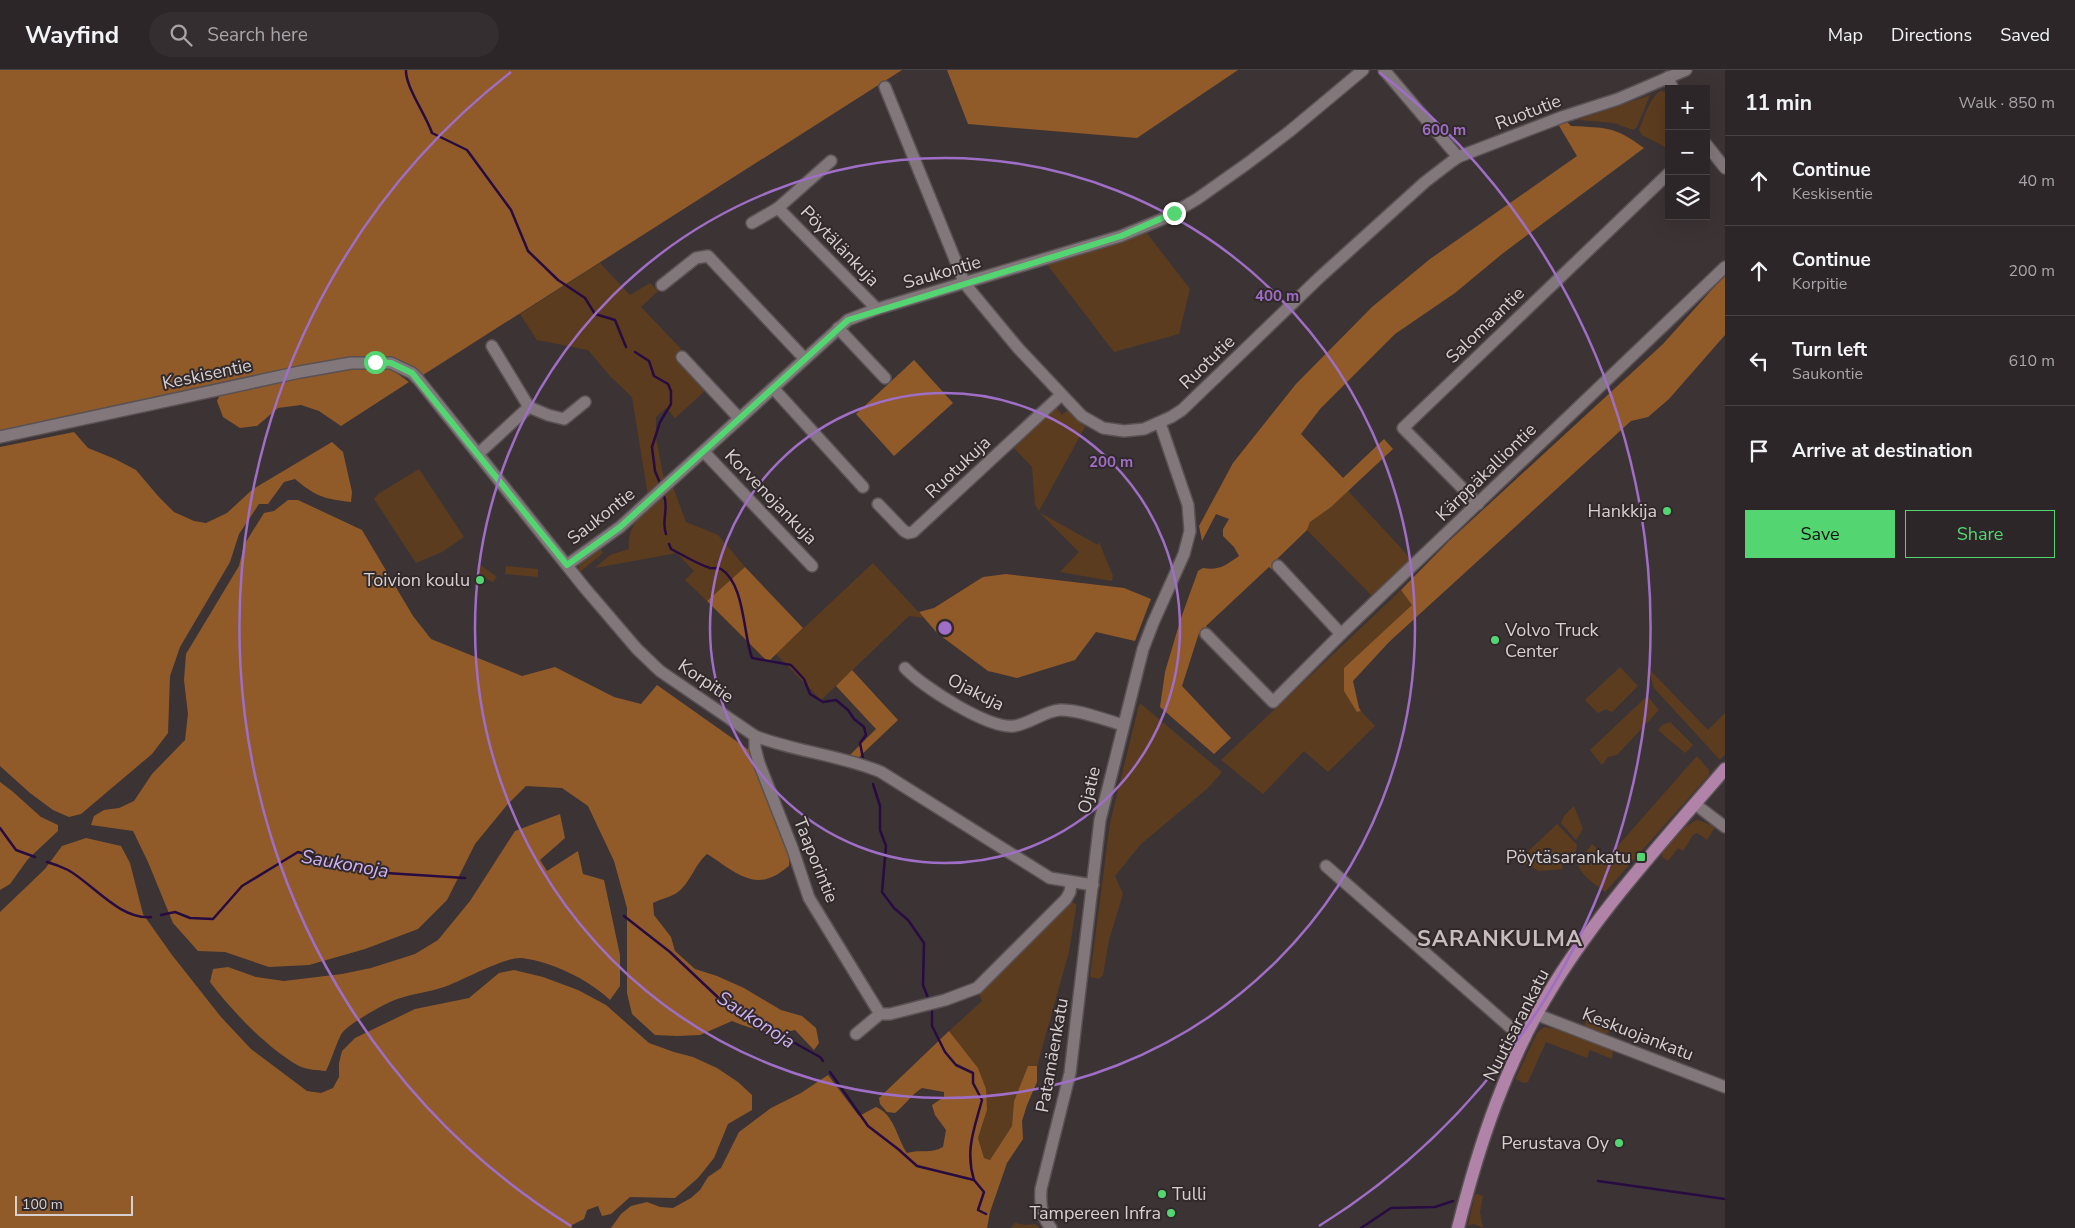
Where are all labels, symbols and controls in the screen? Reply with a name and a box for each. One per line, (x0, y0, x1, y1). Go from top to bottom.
search box (149, 12, 499, 57)
text: Wayfind (25, 19, 119, 51)
icon: search (167, 21, 195, 49)
text: Search here (207, 22, 308, 48)
text: Map (1828, 23, 1863, 47)
text: Directions (1891, 23, 1972, 47)
text: Saved (2000, 23, 2050, 47)
map controls (1665, 85, 1710, 220)
button: + (1665, 85, 1710, 130)
street label: Ruotutie (1492, 89, 1564, 135)
text: 11 min (1745, 89, 1812, 117)
text: Walk · 850 m (1959, 92, 2055, 114)
text: 600 m (1422, 120, 1466, 140)
button: − (1665, 130, 1710, 175)
text: Continue (1792, 157, 1871, 183)
icon: ahead (1745, 167, 1773, 195)
text: 40 m (2018, 170, 2055, 192)
button: layers (1665, 175, 1710, 220)
text: Keskisentie (1792, 183, 1873, 205)
street label: Pöytälänkuja (795, 200, 885, 292)
route end (1163, 202, 1186, 225)
text: Continue (1792, 247, 1871, 273)
street label: Saukontie (900, 249, 984, 295)
icon: ahead (1745, 257, 1773, 285)
text: 200 m (2008, 260, 2055, 282)
text: Korpitie (1792, 273, 1847, 295)
street label: Salomaantie (1440, 281, 1530, 369)
text: 400 m (1255, 286, 1299, 306)
street label: Ruotutie (1174, 330, 1240, 394)
text: Turn left (1792, 337, 1867, 363)
icon: left (1745, 347, 1773, 375)
text: 610 m (2008, 350, 2055, 372)
route start (364, 351, 387, 374)
street label: Keskisentie (160, 353, 254, 395)
text: Saukontie (1792, 363, 1863, 385)
street label: Kärppäkalliontie (1430, 418, 1542, 526)
street label: Ruotukuja (920, 430, 996, 504)
icon: arrive (1745, 437, 1773, 465)
text: Arrive at destination (1792, 438, 1973, 464)
street label: Korvenojankuja (719, 444, 823, 550)
text: 200 m (1089, 452, 1133, 472)
street label: Saukontie (562, 482, 640, 550)
place label: Hankkija (1588, 499, 1657, 523)
marker: Hankkija (1661, 505, 1673, 517)
button: Save (1745, 510, 1895, 558)
button: Share (1905, 510, 2055, 558)
place label: Toivion koulu (364, 568, 470, 592)
marker: Toivion koulu (474, 574, 486, 586)
place label: Volvo Truck Center (1504, 618, 1600, 663)
centre of rings (936, 619, 954, 637)
marker: Volvo Truck Center (1489, 634, 1501, 646)
street label: Korpitie (673, 654, 739, 708)
street label: Ojakuja (944, 668, 1008, 716)
street label: Ojatie (1072, 764, 1106, 816)
street label: Taaporintie (788, 814, 844, 906)
water label: Saukonoja (299, 844, 391, 884)
place label: Pöytäsarankatu (1506, 845, 1631, 869)
marker: Pöytäsarankatu (1635, 851, 1647, 863)
district label: SARANKULMA (1417, 924, 1583, 954)
street label: Nuutisarankatu (1477, 965, 1555, 1085)
water label: Saukonoja (712, 985, 800, 1055)
street label: Patamäenkatu (1030, 996, 1074, 1114)
street label: Keskuojankatu (1579, 1002, 1697, 1066)
place label: Perustava Oy (1501, 1131, 1610, 1155)
marker: Perustava Oy (1613, 1137, 1625, 1149)
place label: Tulli (1172, 1182, 1206, 1206)
marker: Tulli (1156, 1188, 1168, 1200)
scale bar (15, 1193, 132, 1216)
text: 100 m (22, 1195, 63, 1214)
place label: Tampereen Infra (1029, 1201, 1161, 1225)
marker: Tampereen Infra (1165, 1207, 1177, 1219)

